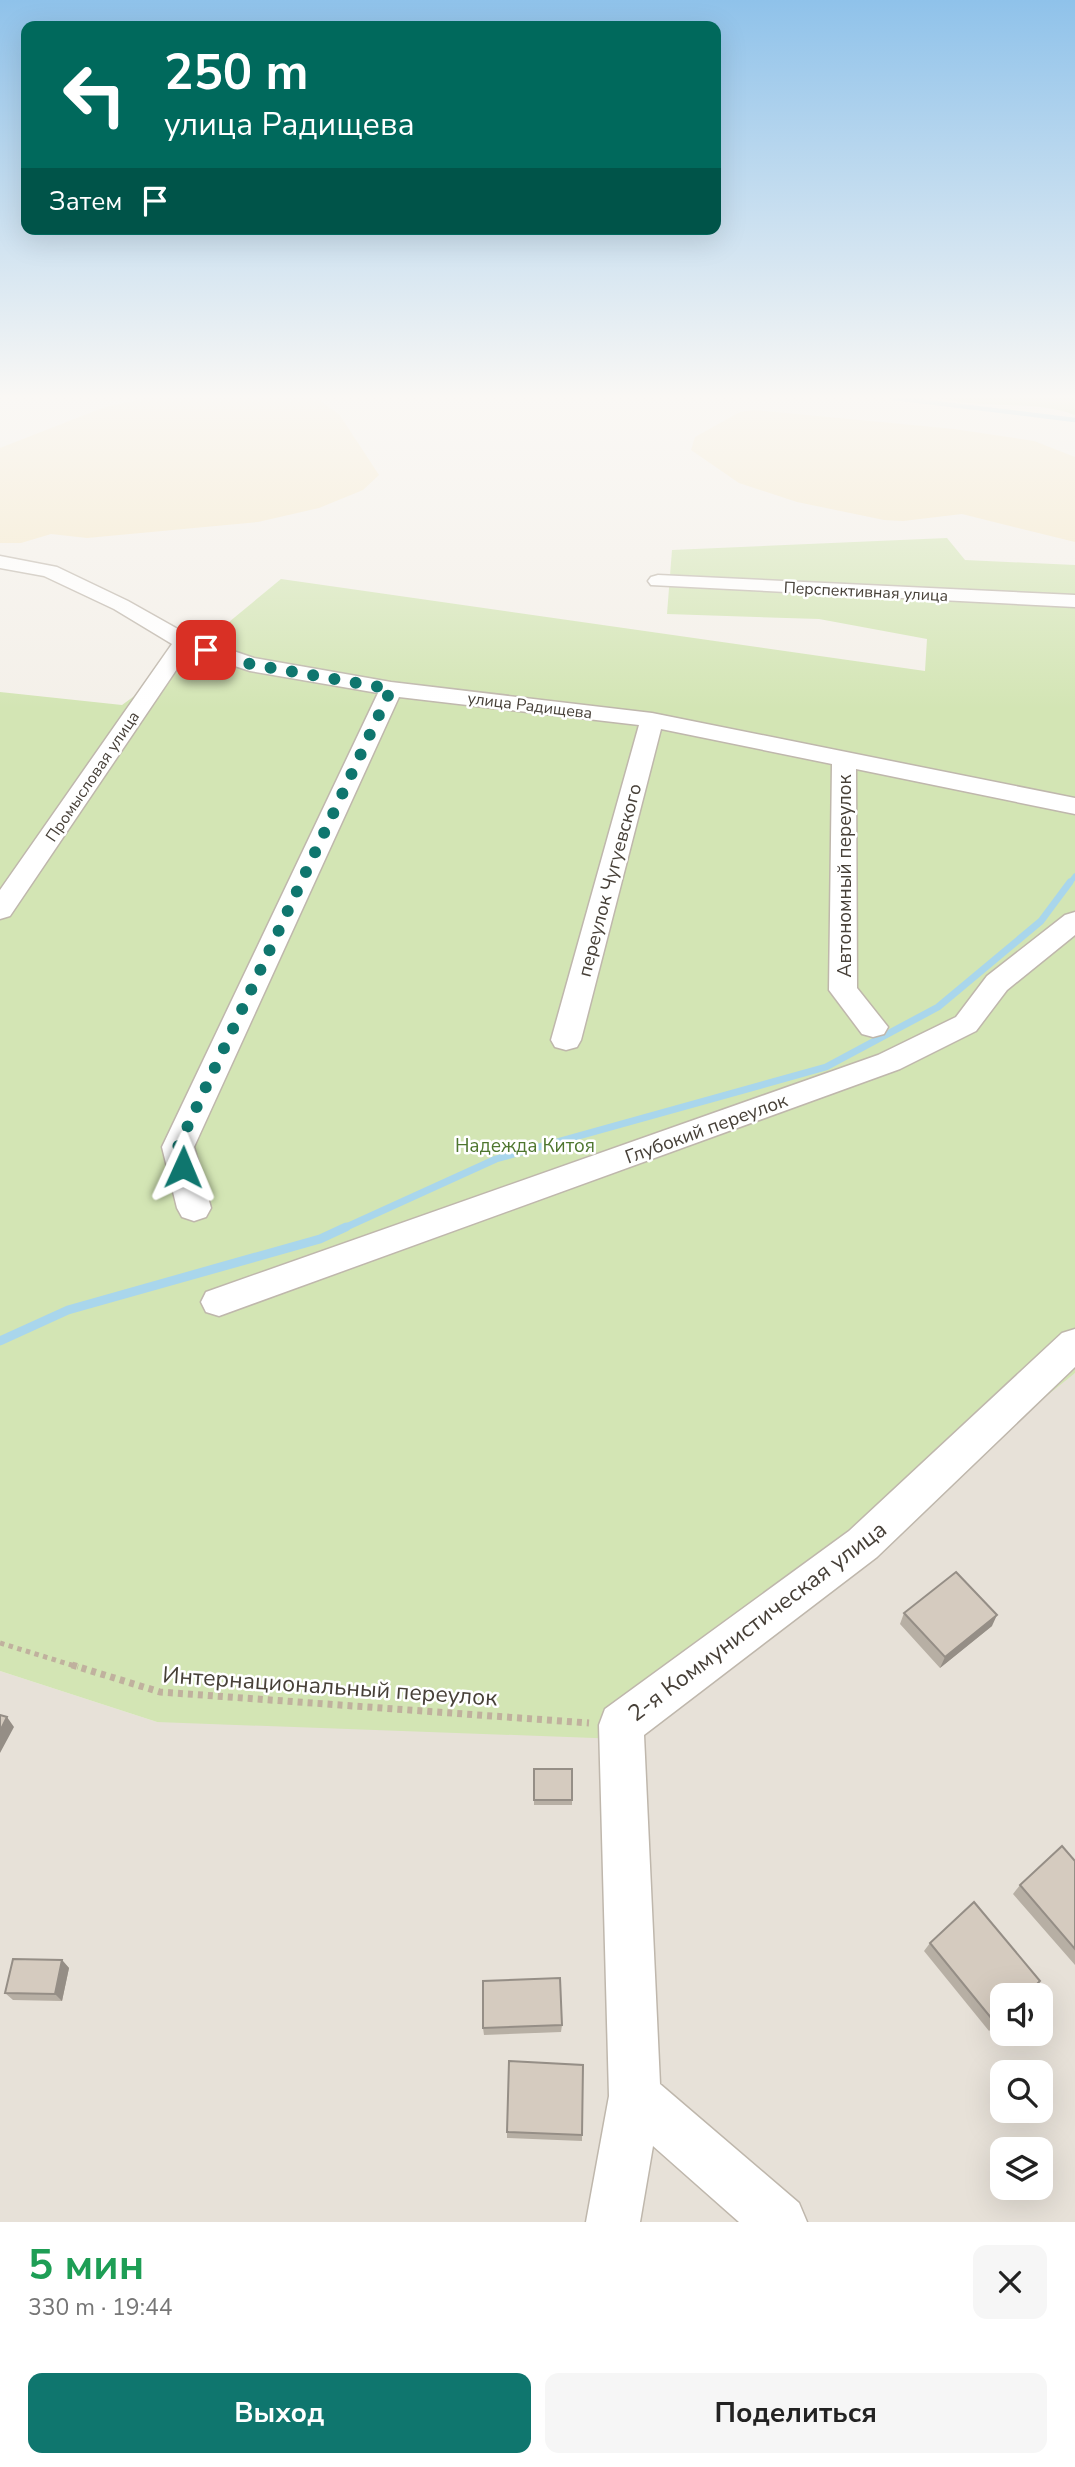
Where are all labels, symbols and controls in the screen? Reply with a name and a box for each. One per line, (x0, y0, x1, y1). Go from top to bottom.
text: 250 m (164, 39, 308, 106)
icon: left (49, 49, 140, 140)
text: улица Радищева (164, 103, 415, 146)
icon: arrive (136, 182, 174, 220)
text: Затем (49, 184, 122, 219)
street label: Перспективная улица (783, 577, 949, 607)
pin (176, 620, 236, 680)
icon: arrive (187, 631, 225, 669)
street label: улица Радищева (466, 687, 593, 725)
street label: Промысловая улица (41, 707, 145, 846)
street label: Автономный переулок (832, 775, 858, 977)
street label: переулок Чугуевского (572, 781, 648, 980)
street label: Глубокий переулок (622, 1087, 791, 1170)
position arrow (146, 1130, 220, 1204)
park label: Надежда Китоя (455, 1133, 595, 1159)
street label: 2-я Коммунистическая улица (622, 1514, 893, 1729)
street label: Интернациональный переулок (162, 1659, 499, 1714)
map controls (990, 1983, 1053, 2200)
button: sound (990, 1983, 1053, 2046)
button: search (990, 2060, 1053, 2123)
button: layers (990, 2137, 1053, 2200)
text: 5 мин (28, 2237, 144, 2294)
button: close (973, 2245, 1047, 2319)
text: 330 m · 19:44 (28, 2292, 173, 2323)
button: Выход (28, 2373, 531, 2453)
button: Поделиться (545, 2373, 1047, 2453)

